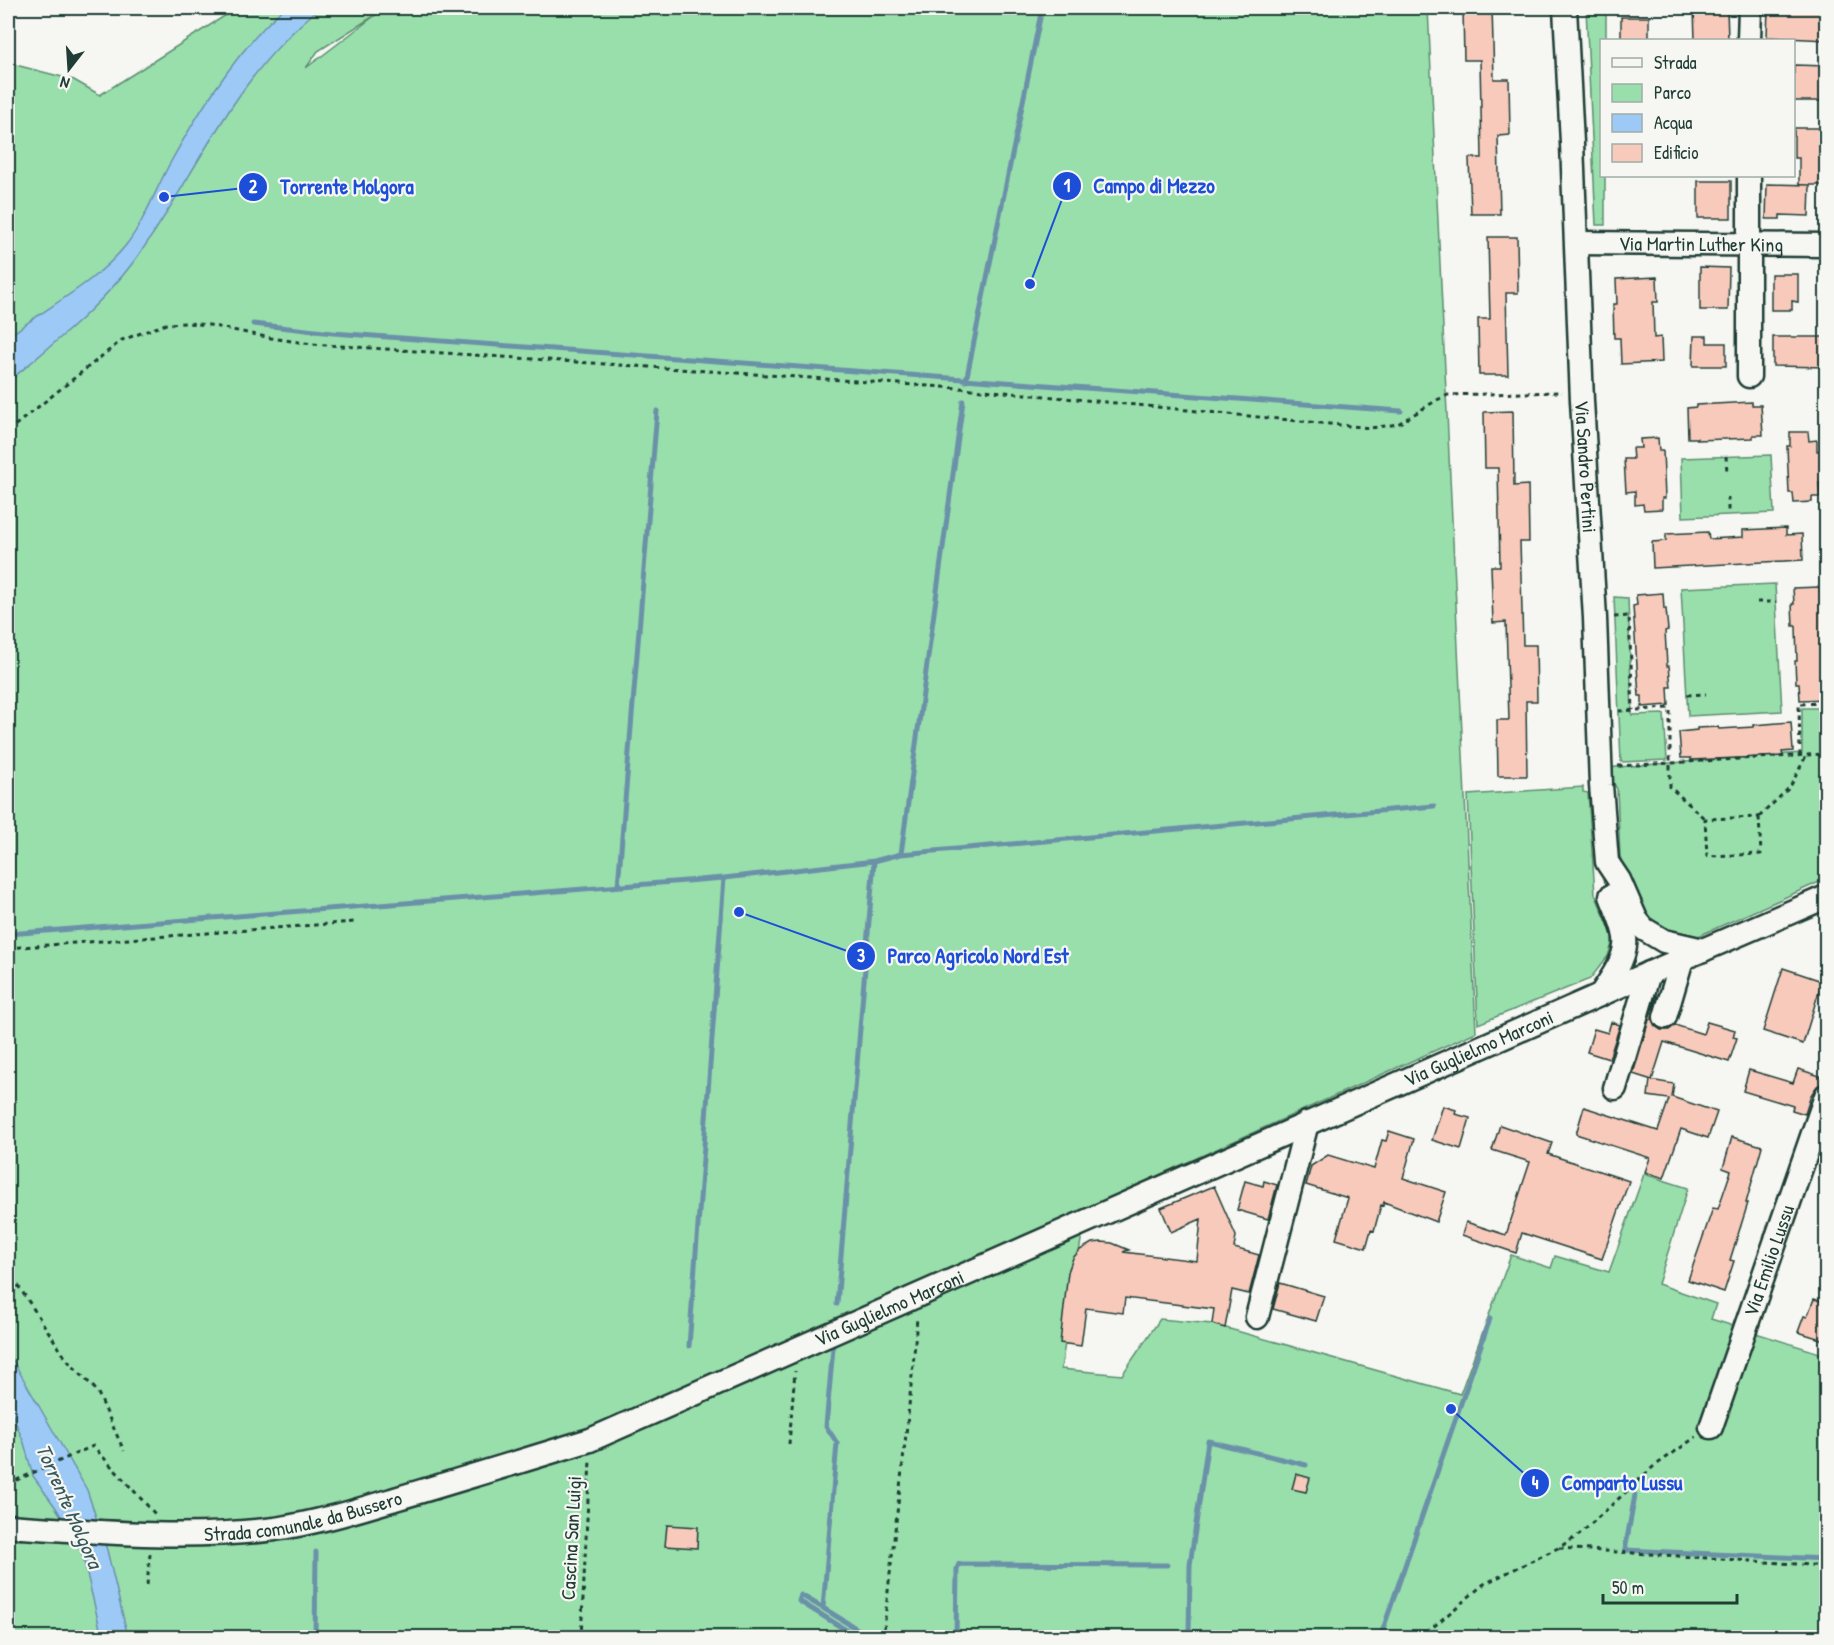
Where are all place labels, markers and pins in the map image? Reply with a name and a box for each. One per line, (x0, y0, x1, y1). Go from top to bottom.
callout: Campo di Mezzo (1052, 166, 1227, 205)
callout: Torrente Molgora (238, 167, 425, 206)
callout: Parco Agricolo Nord Est (846, 936, 1081, 975)
callout: Comparto Lussu (1520, 1463, 1695, 1502)

